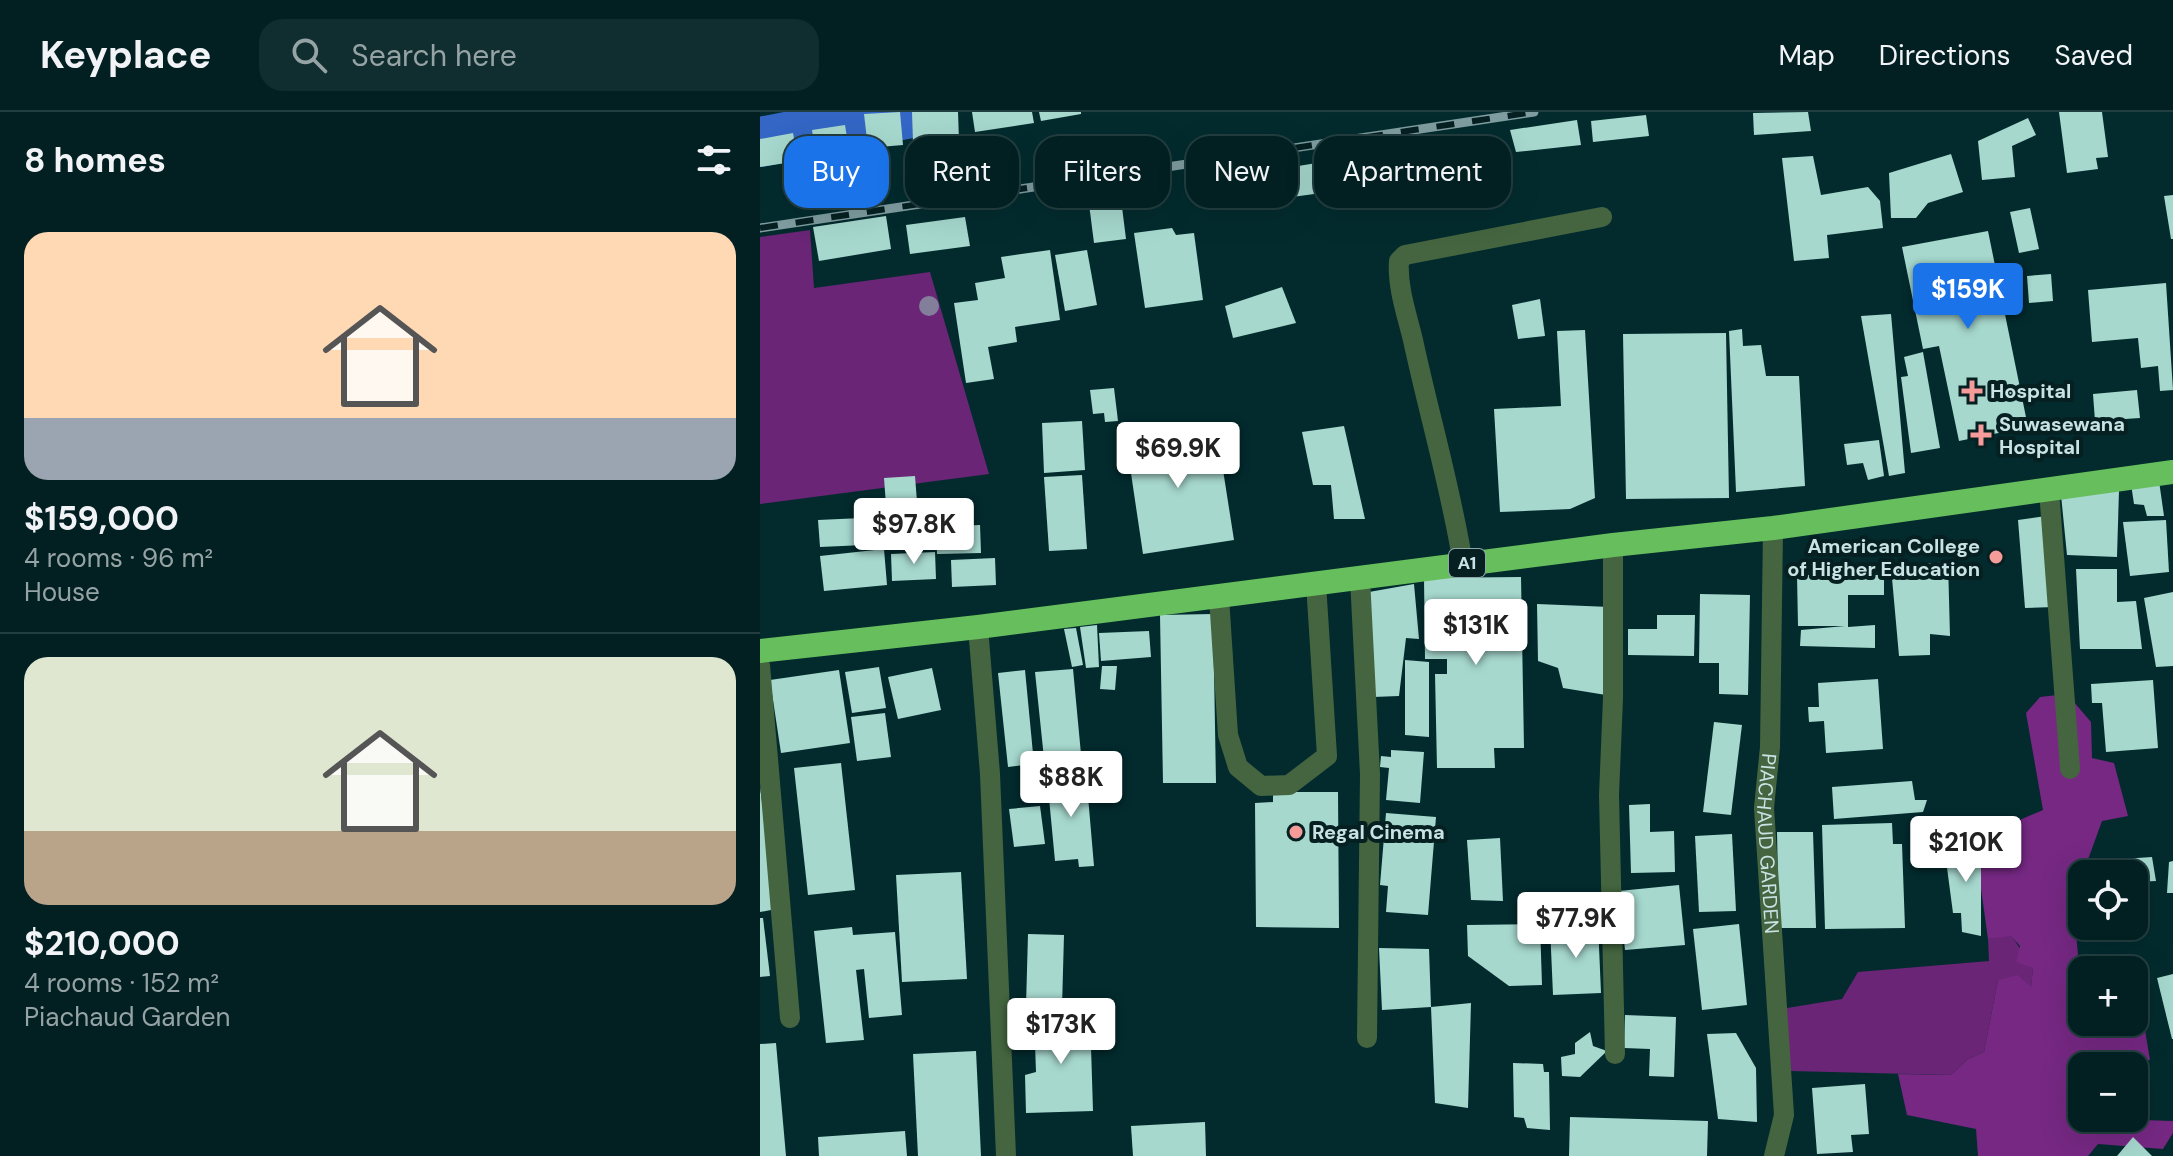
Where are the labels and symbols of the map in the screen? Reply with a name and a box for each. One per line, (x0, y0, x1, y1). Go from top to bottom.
pin: $159K (1912, 263, 2024, 331)
place label: Hospital (1990, 378, 2071, 404)
marker: Hospital (1961, 380, 1983, 402)
place label: Suwasewana Hospital (1999, 411, 2125, 460)
pin: $69.9K (1113, 422, 1243, 490)
marker: Suwasewana Hospital (1970, 424, 1992, 446)
pin: $97.8K (849, 498, 979, 566)
place label: American College of Higher Education (1787, 533, 1980, 582)
marker: American College of Higher Education (1987, 548, 2005, 566)
road number: A1 (1449, 549, 1485, 577)
pin: $131K (1420, 599, 1532, 667)
pin: $88K (1024, 751, 1118, 819)
street label: PIACHAUD GARDEN (1751, 752, 1785, 935)
pin: $210K (1910, 816, 2022, 884)
place label: Regal Cinema (1312, 819, 1445, 845)
marker: Regal Cinema (1287, 823, 1305, 841)
pin: $77.9K (1511, 892, 1641, 960)
pin: $173K (1005, 998, 1117, 1066)

